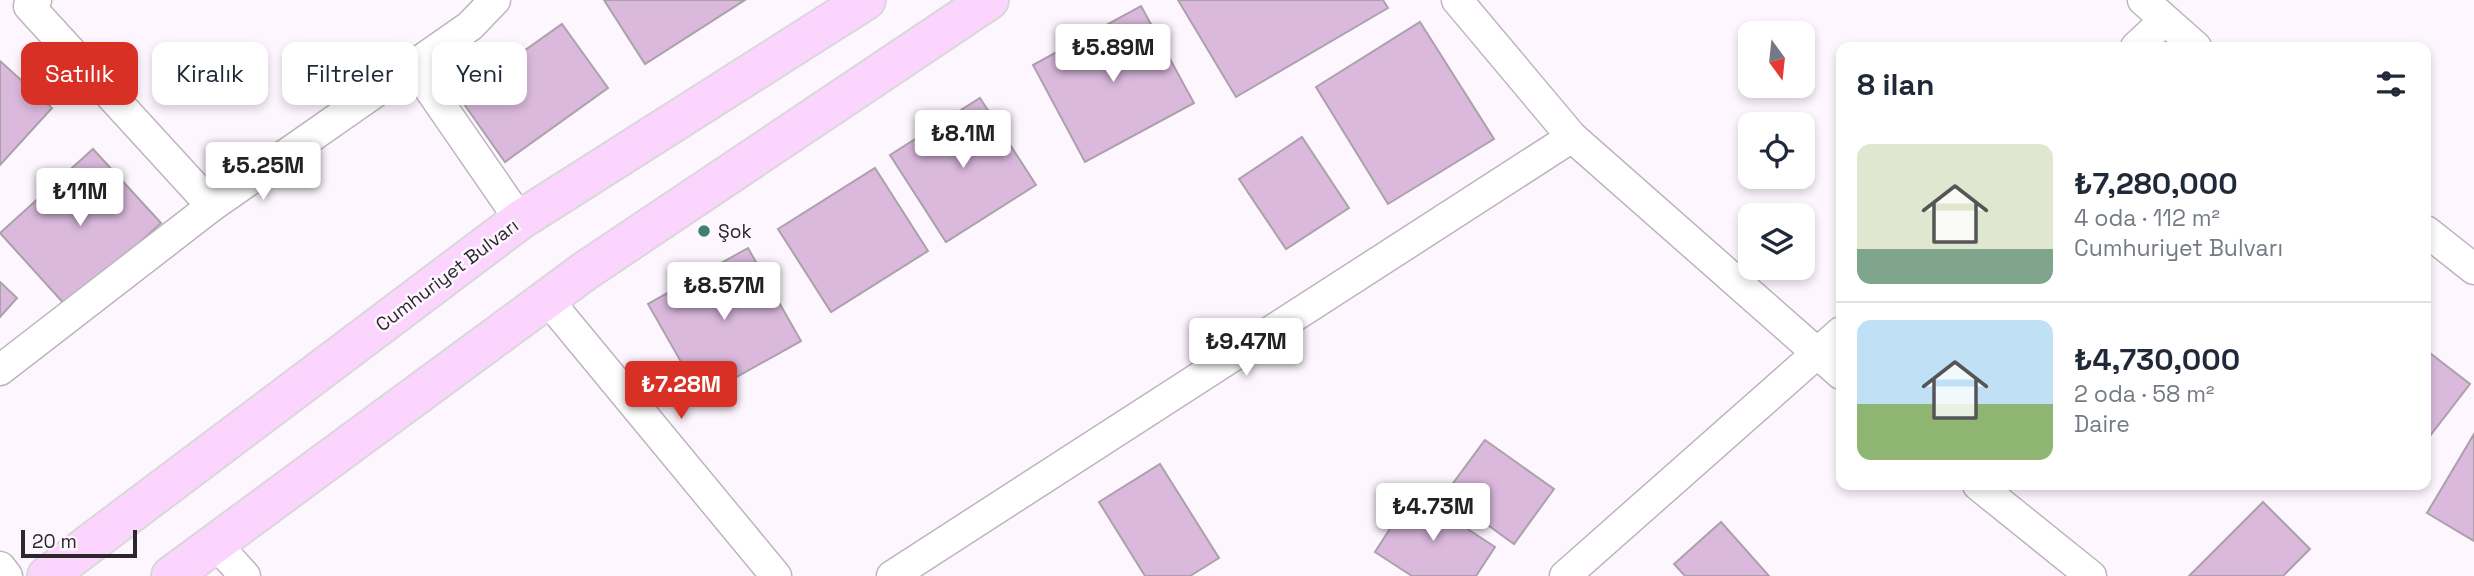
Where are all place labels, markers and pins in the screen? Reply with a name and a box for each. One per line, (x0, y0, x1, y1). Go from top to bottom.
pin: ₺5.89M (1056, 24, 1170, 84)
pin: ₺8.1M (914, 110, 1012, 170)
pin: ₺5.25M (206, 142, 320, 202)
pin: ₺11M (39, 168, 121, 228)
place label: Şok (718, 219, 752, 244)
marker: Şok (696, 223, 712, 239)
pin: ₺8.57M (667, 262, 781, 322)
pin: ₺9.47M (1189, 318, 1303, 378)
pin: ₺7.28M (624, 362, 738, 421)
pin: ₺4.73M (1376, 484, 1490, 543)

